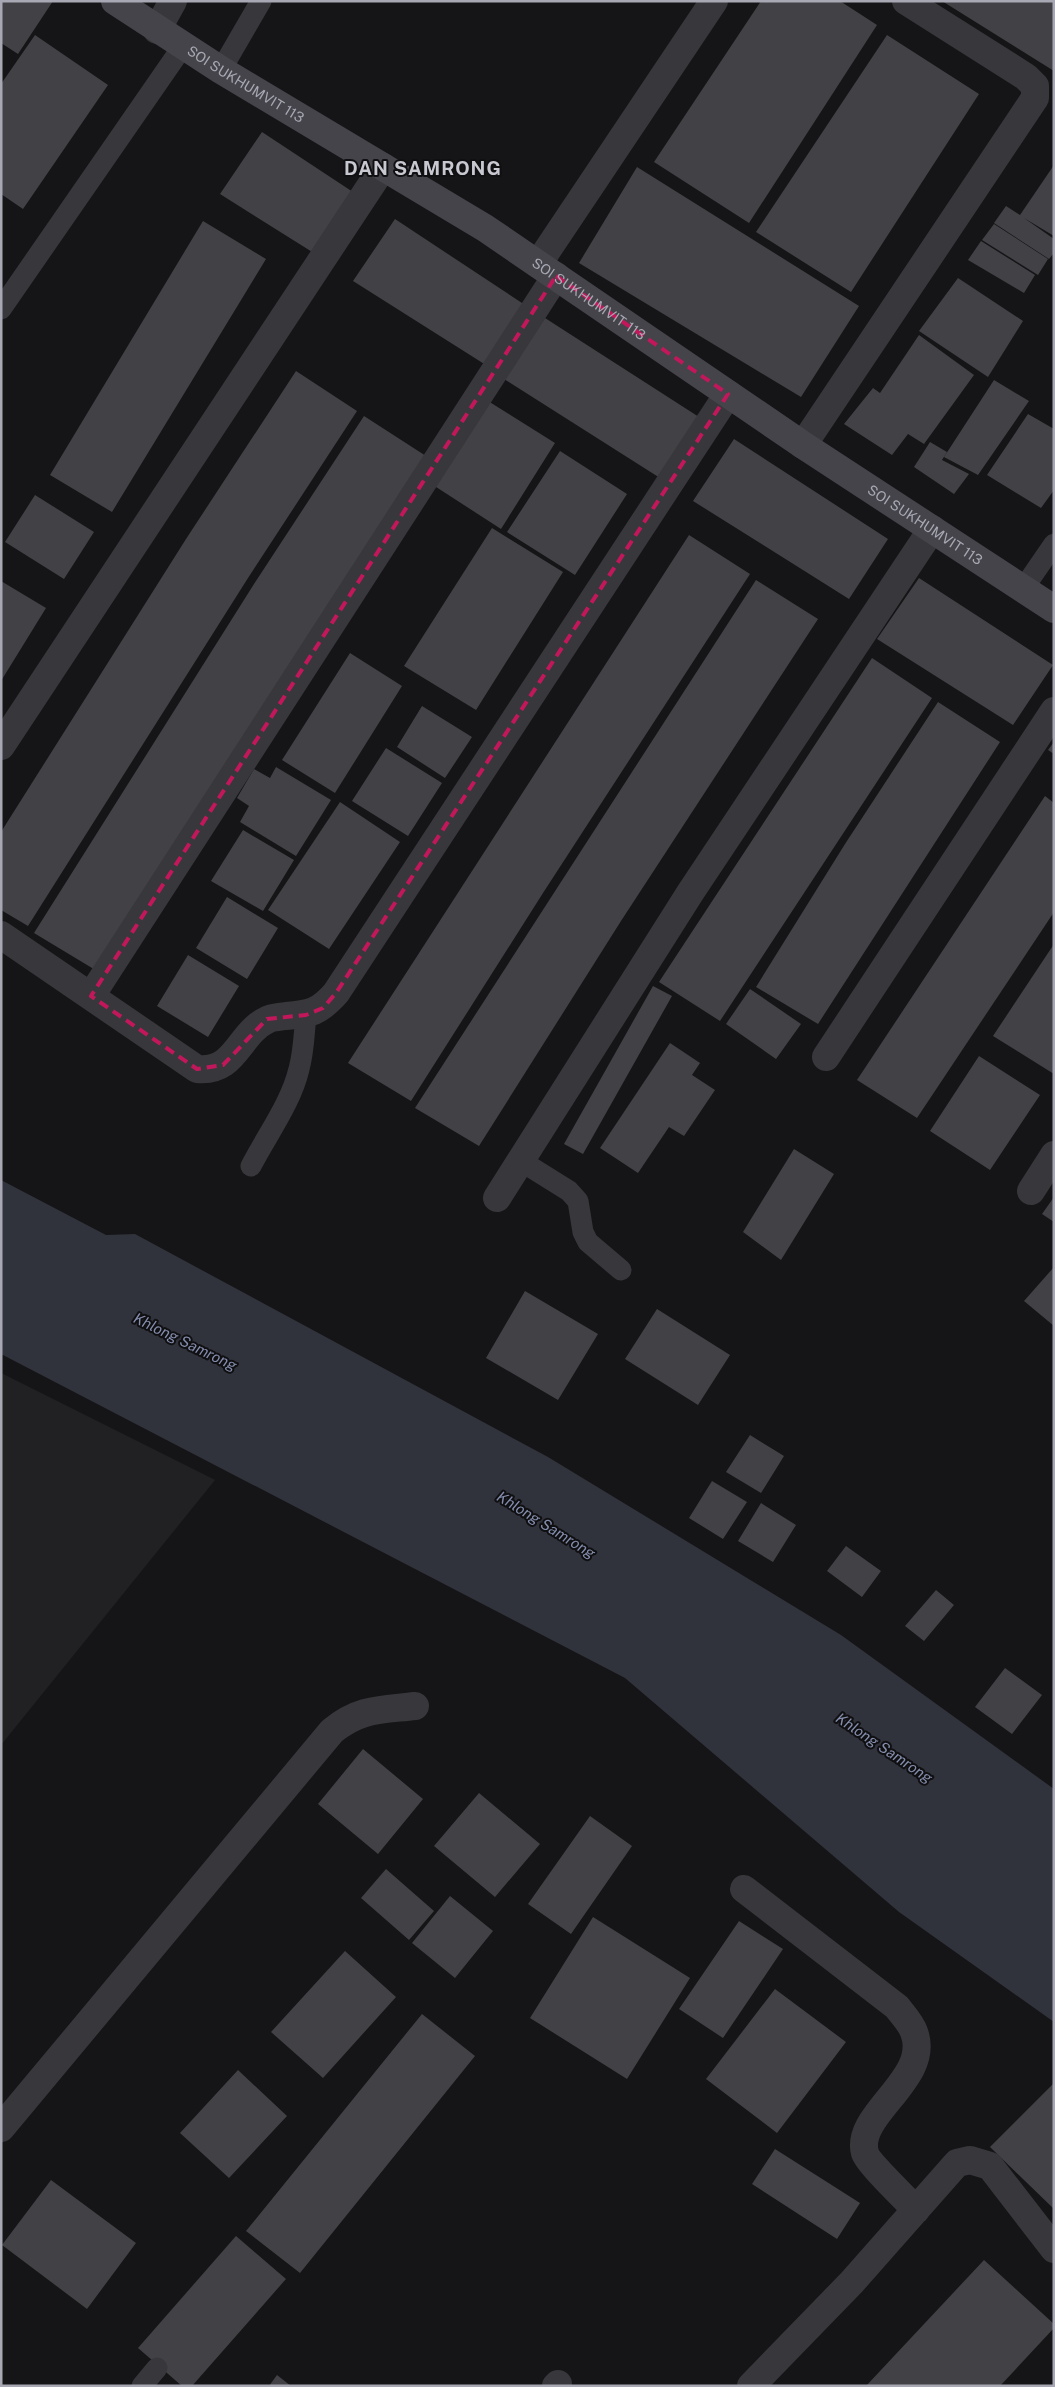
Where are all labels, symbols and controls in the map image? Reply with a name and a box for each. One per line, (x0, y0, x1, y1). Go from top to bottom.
street label: SOI SUKHUMVIT 113 (184, 42, 307, 126)
district label: DAN SAMRONG (344, 157, 502, 179)
street label: SOI SUKHUMVIT 113 (529, 255, 649, 343)
street label: SOI SUKHUMVIT 113 (865, 481, 986, 568)
water label: Khlong Samrong (131, 1309, 240, 1374)
water label: Khlong Samrong (494, 1488, 599, 1562)
water label: Khlong Samrong (833, 1709, 936, 1786)

